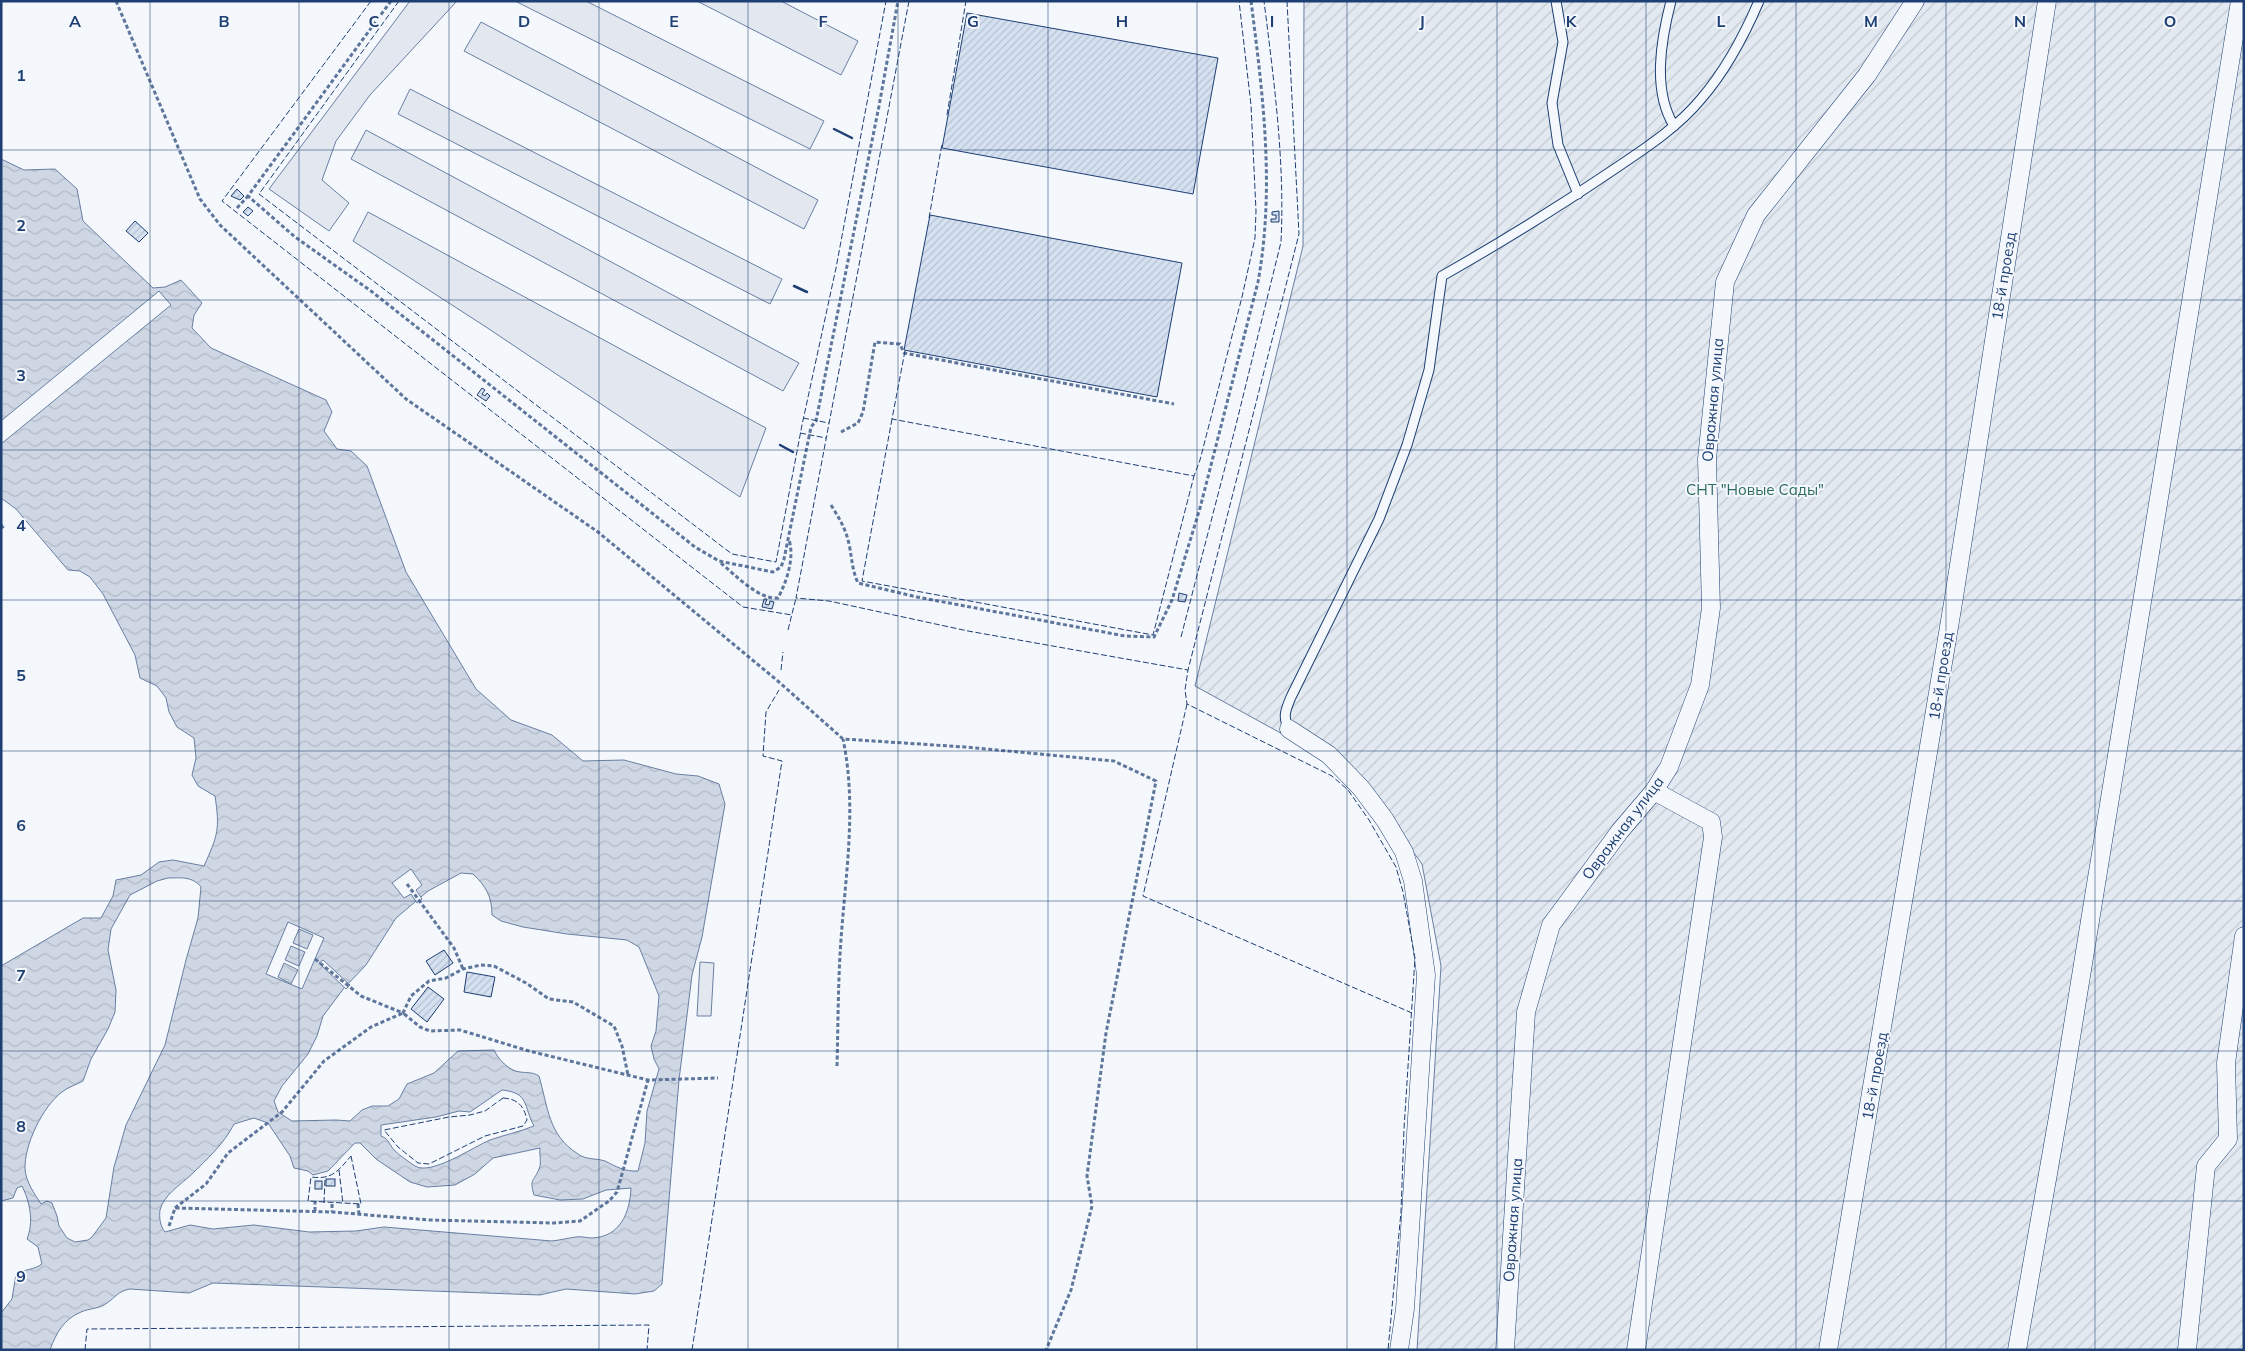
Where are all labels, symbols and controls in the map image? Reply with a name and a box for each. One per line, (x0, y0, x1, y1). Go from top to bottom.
text: A (69, 11, 81, 31)
text: B (218, 11, 230, 31)
text: C (369, 11, 380, 31)
text: D (518, 11, 530, 31)
text: E (669, 11, 679, 31)
text: F (818, 11, 828, 31)
text: G (967, 11, 979, 31)
text: H (1116, 11, 1128, 31)
text: I (1270, 11, 1274, 31)
text: J (1419, 11, 1425, 31)
text: K (1566, 11, 1578, 31)
text: L (1717, 11, 1726, 31)
text: M (1864, 11, 1878, 31)
text: N (2014, 11, 2026, 31)
text: O (2164, 11, 2176, 31)
text: 1 (16, 65, 26, 85)
text: 2 (16, 215, 26, 235)
street label: 18-й проезд (1987, 230, 2020, 321)
street label: Овражная улица (1698, 337, 1727, 463)
text: 3 (16, 365, 26, 385)
park label: СНТ "Новые Сады" (1686, 480, 1824, 499)
text: 4 (16, 515, 26, 535)
street label: 18-й проезд (1924, 630, 1957, 721)
text: 5 (16, 665, 26, 685)
street label: Овражная улица (1578, 772, 1668, 883)
text: 6 (16, 815, 26, 835)
text: 7 (16, 965, 26, 985)
street label: 18-й проезд (1857, 1030, 1892, 1122)
text: 8 (16, 1116, 26, 1136)
street label: Овражная улица (1499, 1157, 1526, 1283)
text: 9 (16, 1266, 26, 1286)

